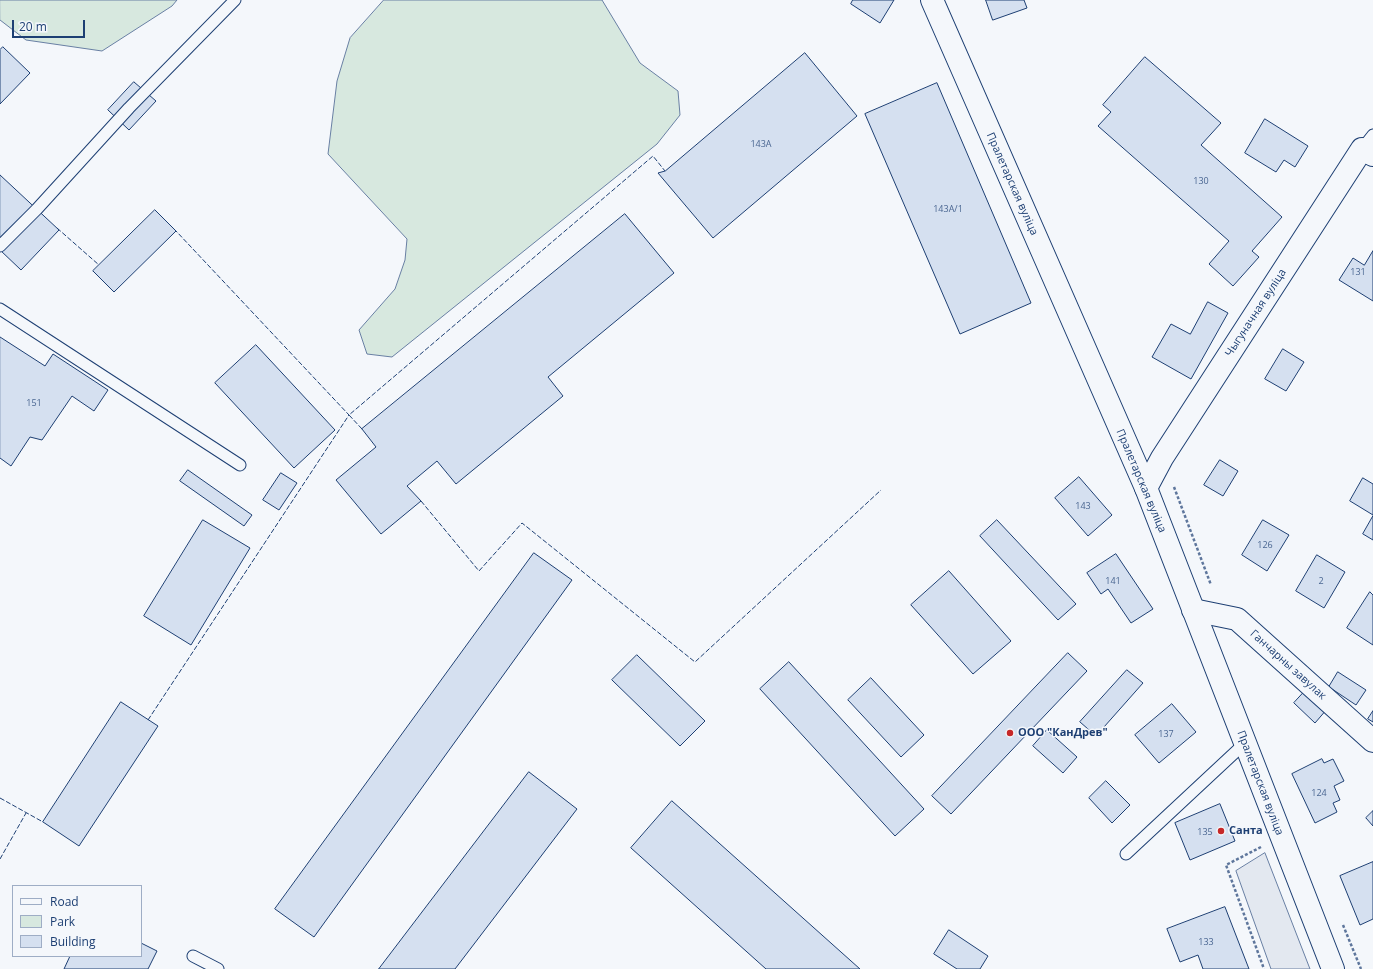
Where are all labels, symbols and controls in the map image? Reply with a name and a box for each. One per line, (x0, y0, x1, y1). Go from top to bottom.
scale bar (14, 12, 87, 38)
text: 20 m (19, 18, 47, 35)
street label: Пралетарская вуліца (983, 130, 1041, 238)
house number: 143А (750, 139, 772, 149)
house number: 130 (1193, 176, 1209, 186)
house number: 143А/1 (933, 204, 963, 214)
street label: Чыгуначная вуліца (1223, 267, 1289, 359)
house number: 131 (1350, 267, 1366, 277)
house number: 151 (26, 398, 42, 408)
street label: Пралетарская вуліца (1113, 427, 1169, 535)
house number: 143 (1075, 501, 1091, 511)
house number: 126 (1257, 540, 1273, 550)
house number: 141 (1105, 576, 1121, 586)
house number: 2 (1318, 576, 1324, 586)
street label: Ганчарны завулак (1247, 627, 1329, 703)
place label: ООО "КанДрев" (1018, 726, 1108, 740)
marker: ООО "КанДрев" (1005, 728, 1015, 738)
house number: 137 (1158, 729, 1174, 739)
street label: Пралетарская вуліца (1234, 729, 1286, 837)
house number: 124 (1311, 788, 1327, 798)
place label: Санта (1229, 824, 1263, 838)
marker: Санта (1216, 826, 1226, 836)
house number: 135 (1197, 827, 1213, 837)
legend (12, 885, 142, 957)
text: Road (50, 893, 79, 910)
text: Park (50, 913, 75, 930)
text: Building (50, 933, 95, 950)
house number: 133 (1198, 937, 1214, 947)

